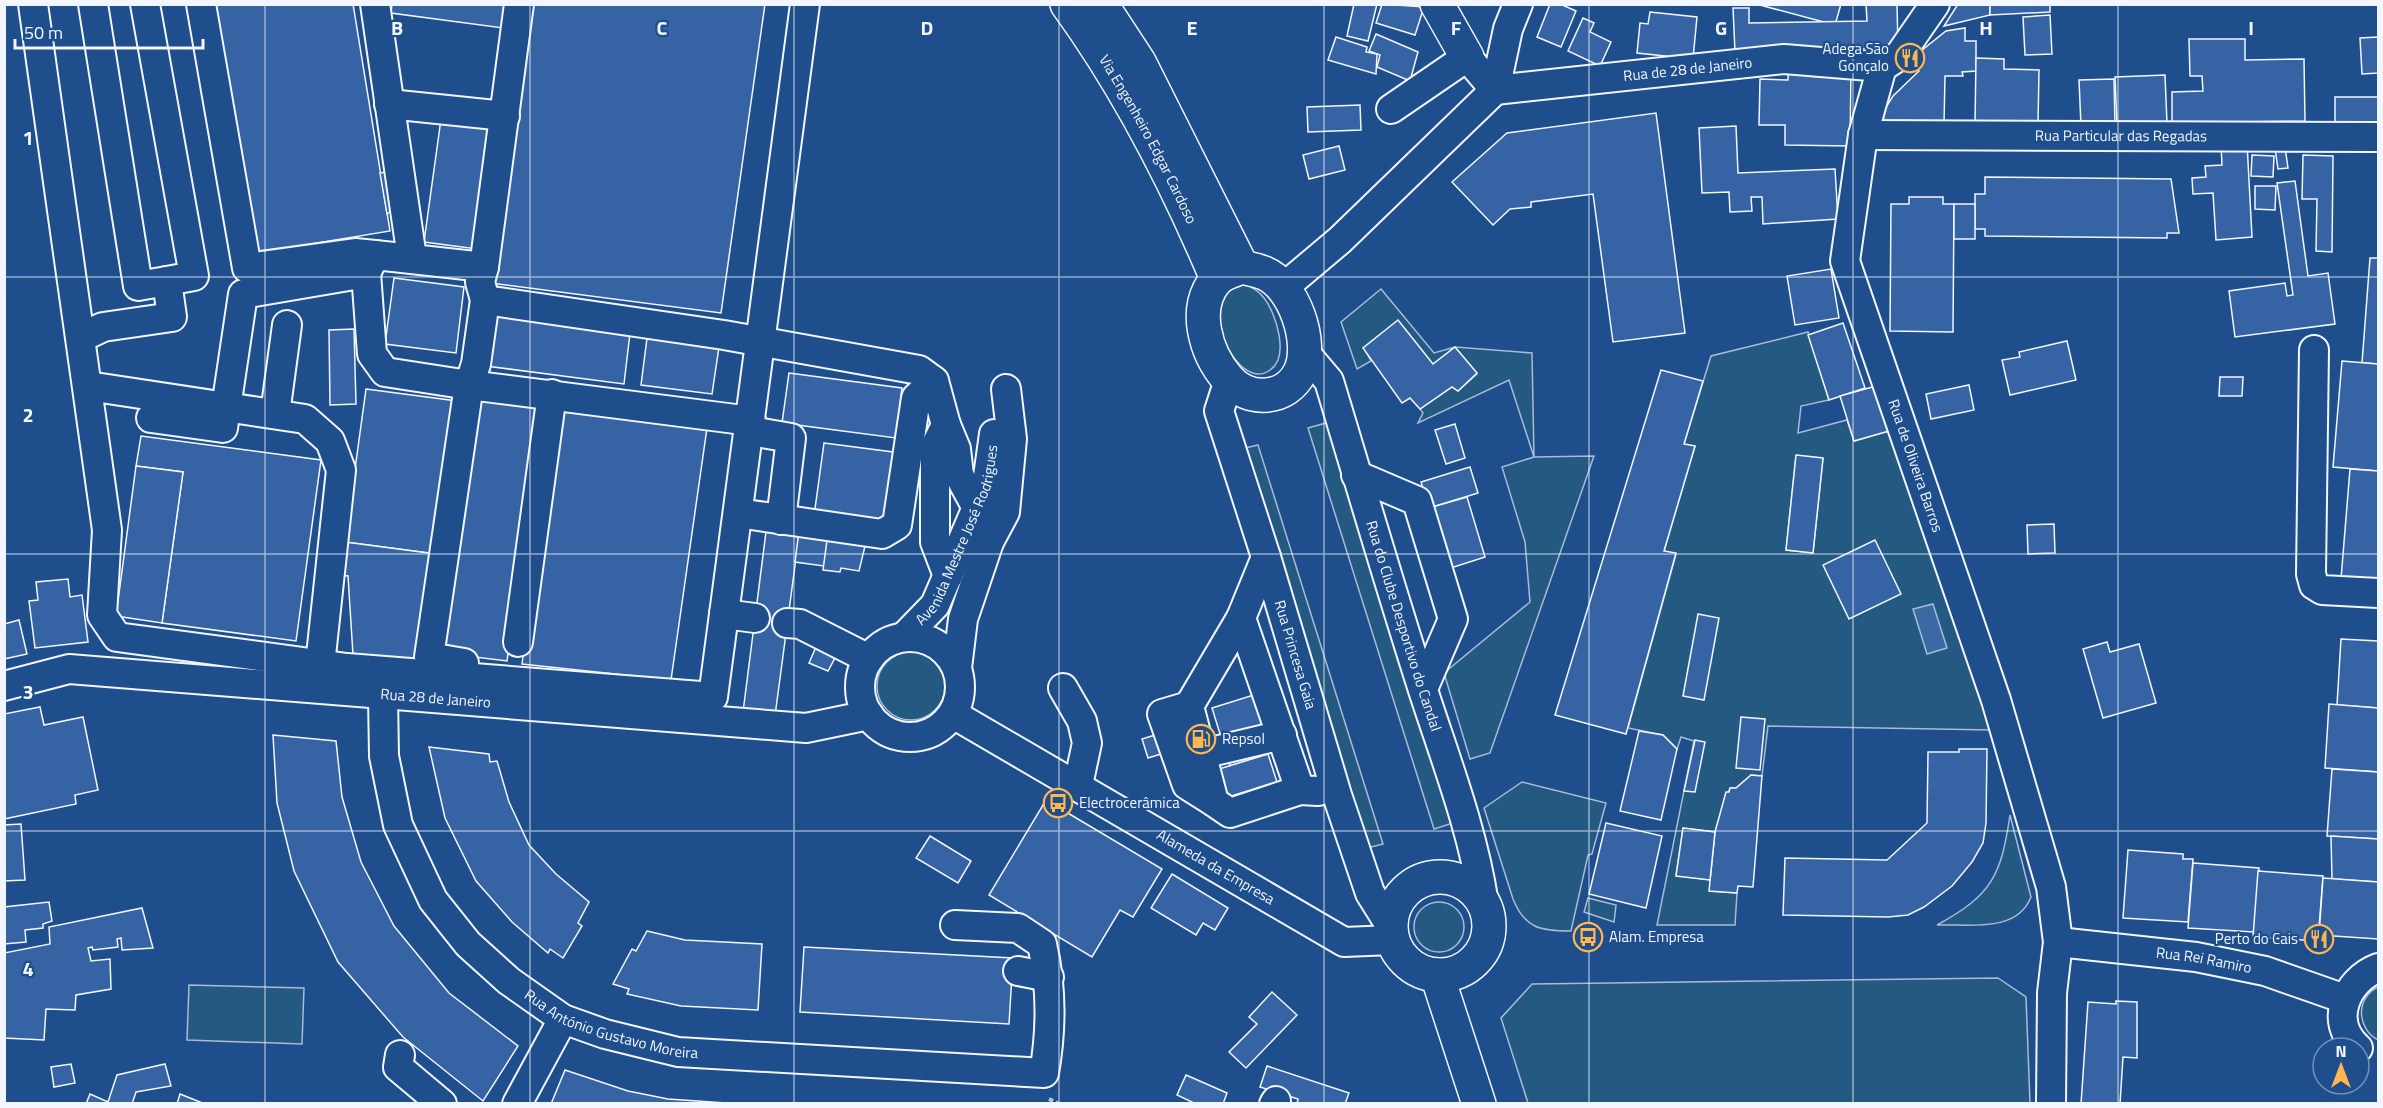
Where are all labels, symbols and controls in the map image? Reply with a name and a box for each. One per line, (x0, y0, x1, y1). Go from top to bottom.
scale bar (15, 12, 202, 50)
text: B (391, 12, 403, 43)
text: C (657, 12, 668, 43)
text: D (921, 12, 933, 43)
text: E (1186, 12, 1198, 43)
text: F (1451, 12, 1462, 43)
text: G (1715, 12, 1727, 43)
text: H (1979, 12, 1993, 43)
text: I (2248, 12, 2254, 43)
text: 50 m (24, 19, 63, 46)
place label: Adega São Gonçalo (1823, 37, 1889, 77)
restaurant icon: Adega São Gonçalo (1894, 42, 1926, 74)
street label: Via Engenheiro Edgar Cardoso (1093, 50, 1203, 228)
street label: Rua de 28 de Janeiro (1622, 50, 1753, 87)
text: 1 (22, 122, 34, 153)
street label: Rua Particular das Regadas (2035, 124, 2207, 147)
street label: Rua de Oliveira Barros (1882, 396, 1949, 535)
text: 2 (22, 399, 34, 430)
street label: Avenida Mestre José Rodrigues (909, 443, 1003, 630)
street label: Rua do Clube Desportivo do Candal (1360, 518, 1448, 734)
street label: Rua Princesa Gaia (1268, 597, 1323, 712)
text: 3 (22, 676, 34, 707)
street label: Rua 28 de Janeiro (380, 682, 492, 714)
fuel station icon: Repsol (1185, 723, 1217, 755)
place label: Repsol (1222, 727, 1265, 750)
bus stop icon: Electrocerâmica (1042, 787, 1074, 819)
place label: Electrocerâmica (1079, 791, 1180, 814)
street label: Alameda da Empresa (1152, 823, 1280, 910)
bus stop icon: Alam. Empresa (1572, 921, 1604, 953)
restaurant icon: Perto do Cais (2303, 923, 2335, 955)
place label: Alam. Empresa (1609, 925, 1704, 948)
place label: Perto do Cais (2215, 927, 2298, 950)
street label: Rua Rei Ramiro (2155, 941, 2254, 979)
text: 4 (22, 953, 34, 984)
street label: Rua António Gustavo Moreira (520, 983, 699, 1064)
north arrow (2311, 1036, 2371, 1096)
text: N (2335, 1039, 2347, 1063)

